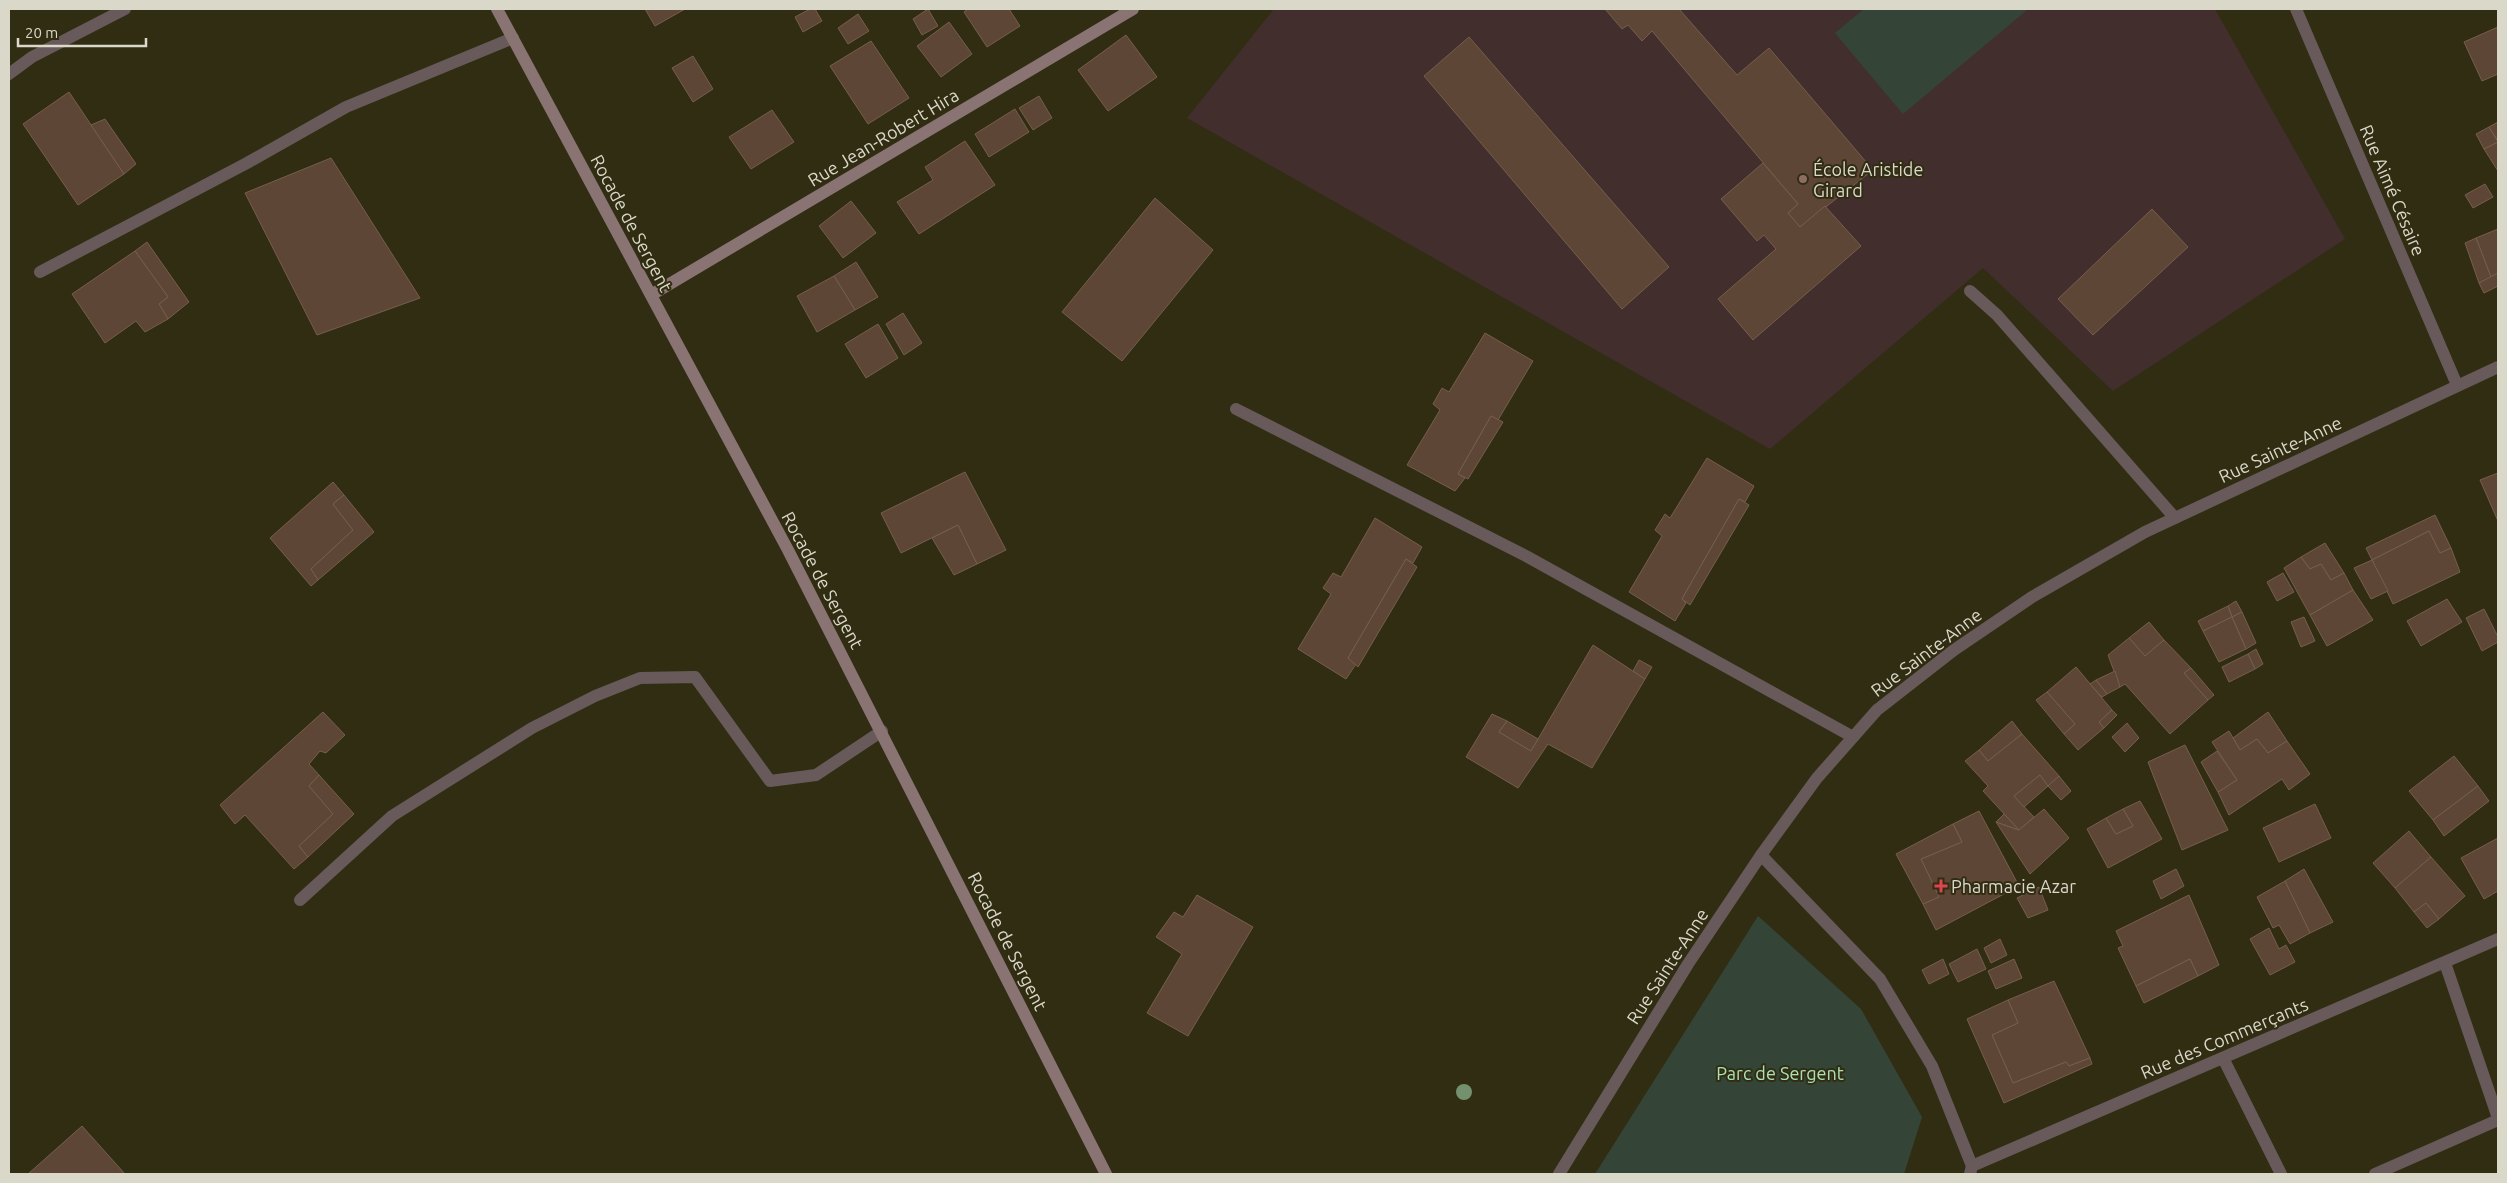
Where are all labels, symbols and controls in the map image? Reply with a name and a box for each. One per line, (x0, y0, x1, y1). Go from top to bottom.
scale bar (18, 15, 145, 47)
text: 20 m (25, 24, 58, 41)
street label: Rue Jean-Robert Hira (804, 84, 962, 190)
street label: Rue Aimé Césaire (2356, 121, 2430, 259)
street label: Rocade de Sergent (587, 151, 677, 295)
place label: École Aristide Girard (1813, 158, 1923, 200)
marker: École Aristide Girard (1797, 173, 1809, 185)
street label: Rue Sainte-Anne (2215, 412, 2345, 486)
street label: Rocade de Sergent (778, 508, 868, 652)
street label: Rue Sainte-Anne (1867, 604, 1985, 700)
street label: Rocade de Sergent (965, 869, 1051, 1013)
place label: Pharmacie Azar (1951, 876, 2076, 896)
marker: Pharmacie Azar (1935, 880, 1947, 892)
street label: Rue Sainte-Anne (1622, 905, 1712, 1027)
street label: Rue des Commerçants (2137, 994, 2311, 1082)
park label: Parc de Sergent (1716, 1063, 1844, 1083)

